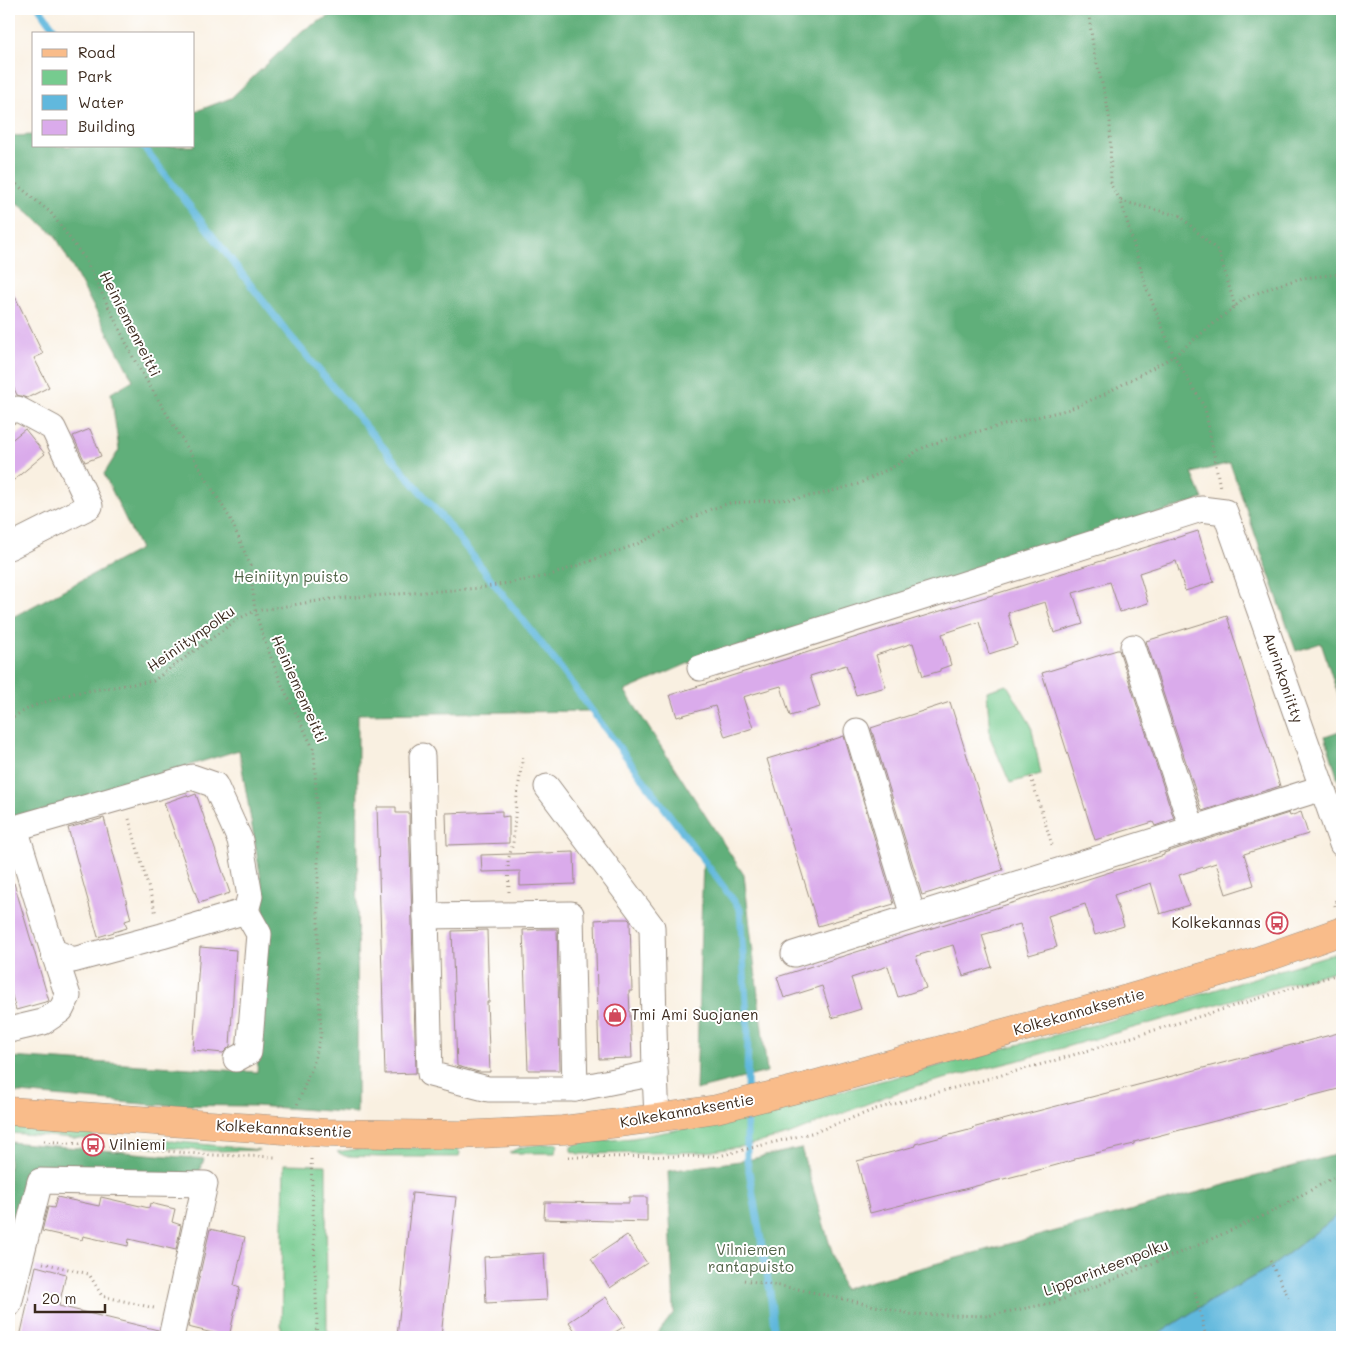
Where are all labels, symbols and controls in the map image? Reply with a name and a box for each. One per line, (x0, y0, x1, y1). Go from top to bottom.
legend (32, 32, 195, 148)
text: Road (78, 42, 115, 62)
text: Park (78, 66, 112, 86)
text: Water (78, 92, 124, 112)
text: Building (78, 116, 135, 136)
street label: Heiniemenreitti (96, 268, 166, 380)
park label: Heiniityn puisto (234, 566, 348, 586)
street label: Heiniitynpolku (143, 600, 238, 676)
street label: Aurinkoniitty (1259, 630, 1309, 726)
street label: Heiniemenreitti (267, 632, 333, 745)
bus stop icon: Kolkekannas (1265, 911, 1289, 935)
place label: Kolkekannas (1171, 912, 1261, 932)
street label: Kolkekannaksentie (1011, 983, 1147, 1039)
shop icon: Tmi Ami Suojanen (603, 1003, 627, 1027)
place label: Tmi Ami Suojanen (631, 1004, 758, 1024)
street label: Kolkekannaksentie (618, 1088, 755, 1132)
street label: Kolkekannaksentie (216, 1114, 352, 1142)
bus stop icon: Vilniemi (81, 1133, 105, 1157)
place label: Vilniemi (109, 1134, 166, 1154)
street label: Lipparinteenpolku (1040, 1234, 1171, 1300)
park label: Vilniemen rantapuisto (708, 1239, 794, 1276)
scale bar (35, 1281, 105, 1313)
text: 20 m (42, 1288, 76, 1308)

